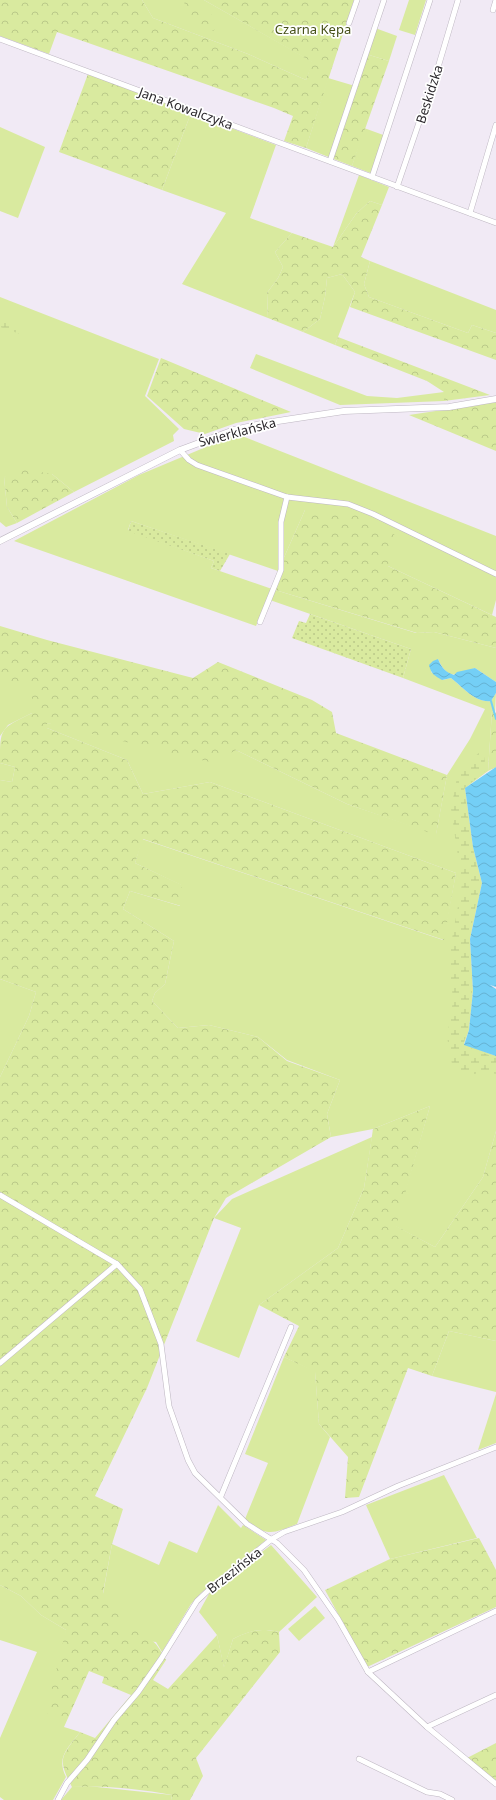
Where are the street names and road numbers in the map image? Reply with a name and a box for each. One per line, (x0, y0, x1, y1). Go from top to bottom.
street label: Beskidzka (411, 62, 447, 126)
street label: Jana Kowalczyka (134, 82, 236, 133)
street label: Świerklańska (196, 413, 278, 451)
street label: Brzezińska (203, 1543, 265, 1597)

